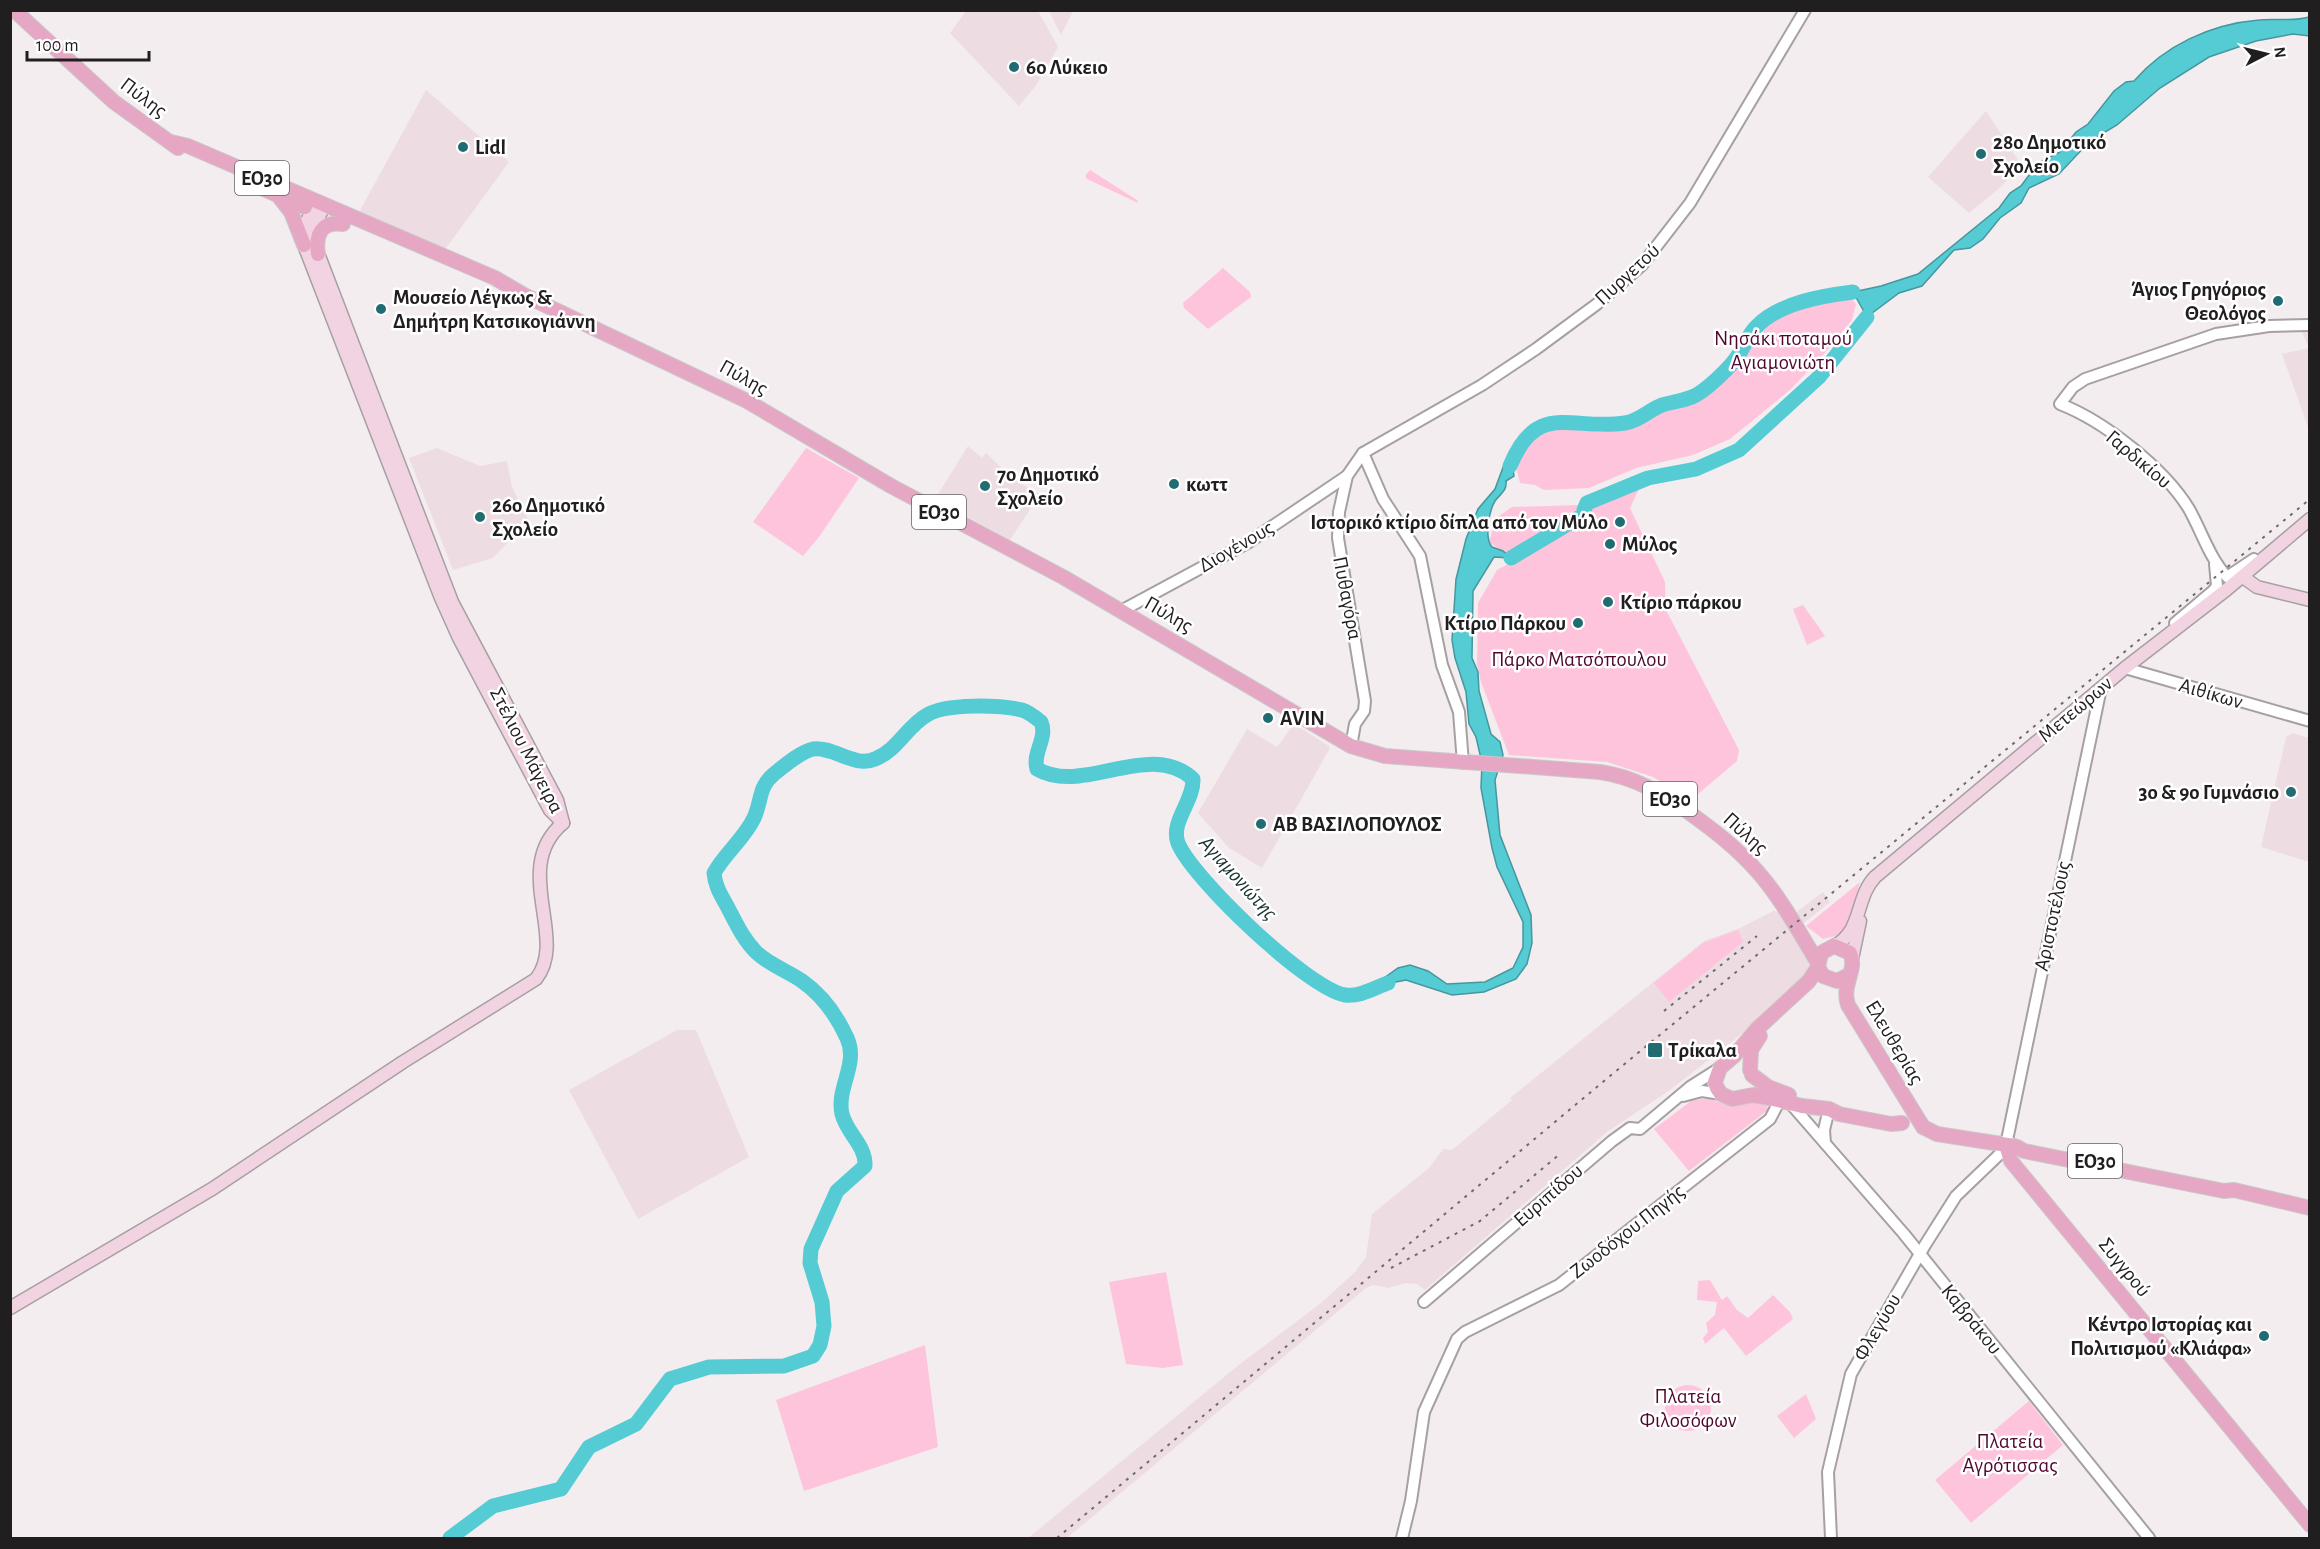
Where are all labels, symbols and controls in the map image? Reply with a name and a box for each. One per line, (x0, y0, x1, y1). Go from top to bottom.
scale bar (27, 24, 148, 62)
north arrow (2236, 24, 2296, 84)
text: 100 m (36, 37, 79, 55)
text: N (2271, 46, 2289, 59)
place label: 6ο Λύκειο (1026, 57, 1108, 78)
marker: 6ο Λύκειο (1007, 60, 1021, 74)
street label: Πύλης (117, 73, 171, 121)
place label: 28ο Δημοτικό Σχολείο (1993, 132, 2106, 177)
place label: Lidl (475, 137, 506, 158)
marker: Lidl (456, 140, 470, 154)
marker: 28ο Δημοτικό Σχολείο (1974, 147, 1988, 161)
road number: ΕΟ30 (235, 161, 289, 195)
street label: Πυργετού (1591, 239, 1664, 309)
place label: Άγιος Γρηγόριος Θεολόγος (2131, 279, 2266, 324)
place label: Μουσείο Λέγκως & Δημήτρη Κατσικογιάννη (393, 287, 596, 332)
marker: Άγιος Γρηγόριος Θεολόγος (2271, 294, 2285, 308)
marker: Μουσείο Λέγκως & Δημήτρη Κατσικογιάννη (374, 302, 388, 316)
park label: Νησάκι ποταμού Αγιαμονιώτη (1714, 328, 1852, 373)
street label: Πύλης (716, 356, 771, 399)
street label: Γαρδικίου (2102, 426, 2175, 493)
place label: 7ο Δημοτικό Σχολείο (997, 464, 1099, 509)
place label: κωττ (1186, 474, 1228, 495)
marker: κωττ (1167, 477, 1181, 491)
marker: 7ο Δημοτικό Σχολείο (978, 479, 992, 493)
place label: 26ο Δημοτικό Σχολείο (492, 495, 605, 540)
road number: ΕΟ30 (912, 495, 966, 529)
marker: 26ο Δημοτικό Σχολείο (473, 510, 487, 524)
place label: Ιστορικό κτίριο δίπλα από τον Μύλο (1310, 512, 1608, 533)
marker: Ιστορικό κτίριο δίπλα από τον Μύλο (1613, 515, 1627, 529)
street label: Διογένους (1195, 517, 1277, 576)
place label: Μύλος (1622, 534, 1677, 555)
marker: Μύλος (1603, 537, 1617, 551)
street label: Πυθαγόρα (1329, 555, 1366, 642)
street label: Πύλης (1141, 592, 1196, 636)
place label: Κτίριο πάρκου (1620, 592, 1742, 613)
marker: Κτίριο πάρκου (1601, 595, 1615, 609)
place label: Κτίριο Πάρκου (1444, 613, 1566, 634)
marker: Κτίριο Πάρκου (1571, 616, 1585, 630)
park label: Πάρκο Ματσόπουλου (1491, 649, 1667, 670)
street label: Μετεώρων (2034, 672, 2117, 746)
street label: Αιθίκων (2177, 674, 2245, 713)
street label: Στέλιου Μάγειρα (486, 684, 567, 817)
place label: AVIN (1280, 708, 1325, 729)
marker: AVIN (1261, 711, 1275, 725)
road number: ΕΟ30 (1643, 782, 1697, 816)
place label: 3ο & 9ο Γυμνάσιο (2139, 782, 2279, 803)
marker: 3ο & 9ο Γυμνάσιο (2284, 785, 2298, 799)
street label: Πύλης (1719, 808, 1772, 858)
place label: ΑΒ ΒΑΣΙΛΟΠΟΥΛΟΣ (1273, 814, 1442, 835)
marker: ΑΒ ΒΑΣΙΛΟΠΟΥΛΟΣ (1254, 817, 1268, 831)
water label: Αγιαμονιώτης (1194, 831, 1282, 925)
street label: Αριστοτέλους (2031, 859, 2074, 973)
street label: Ελευθερίας (1862, 997, 1928, 1088)
place label: Τρίκαλα (1668, 1040, 1737, 1061)
marker: Τρίκαλα (1646, 1041, 1664, 1059)
road number: ΕΟ30 (2068, 1144, 2122, 1178)
street label: Ευριπίδου (1510, 1160, 1587, 1231)
street label: Ζωοδόχου Πηγής (1566, 1180, 1688, 1282)
street label: Συγγρού (2095, 1234, 2155, 1301)
street label: Καβράκου (1937, 1280, 2006, 1358)
street label: Φλεγύου (1850, 1290, 1905, 1364)
place label: Κέντρο Ιστορίας και Πολιτισμού «Κλιάφα» (2070, 1314, 2252, 1359)
marker: Κέντρο Ιστορίας και Πολιτισμού «Κλιάφα» (2257, 1329, 2271, 1343)
park label: Πλατεία Φιλοσόφων (1639, 1386, 1737, 1431)
park label: Πλατεία Αγρότισσας (1962, 1431, 2058, 1476)

